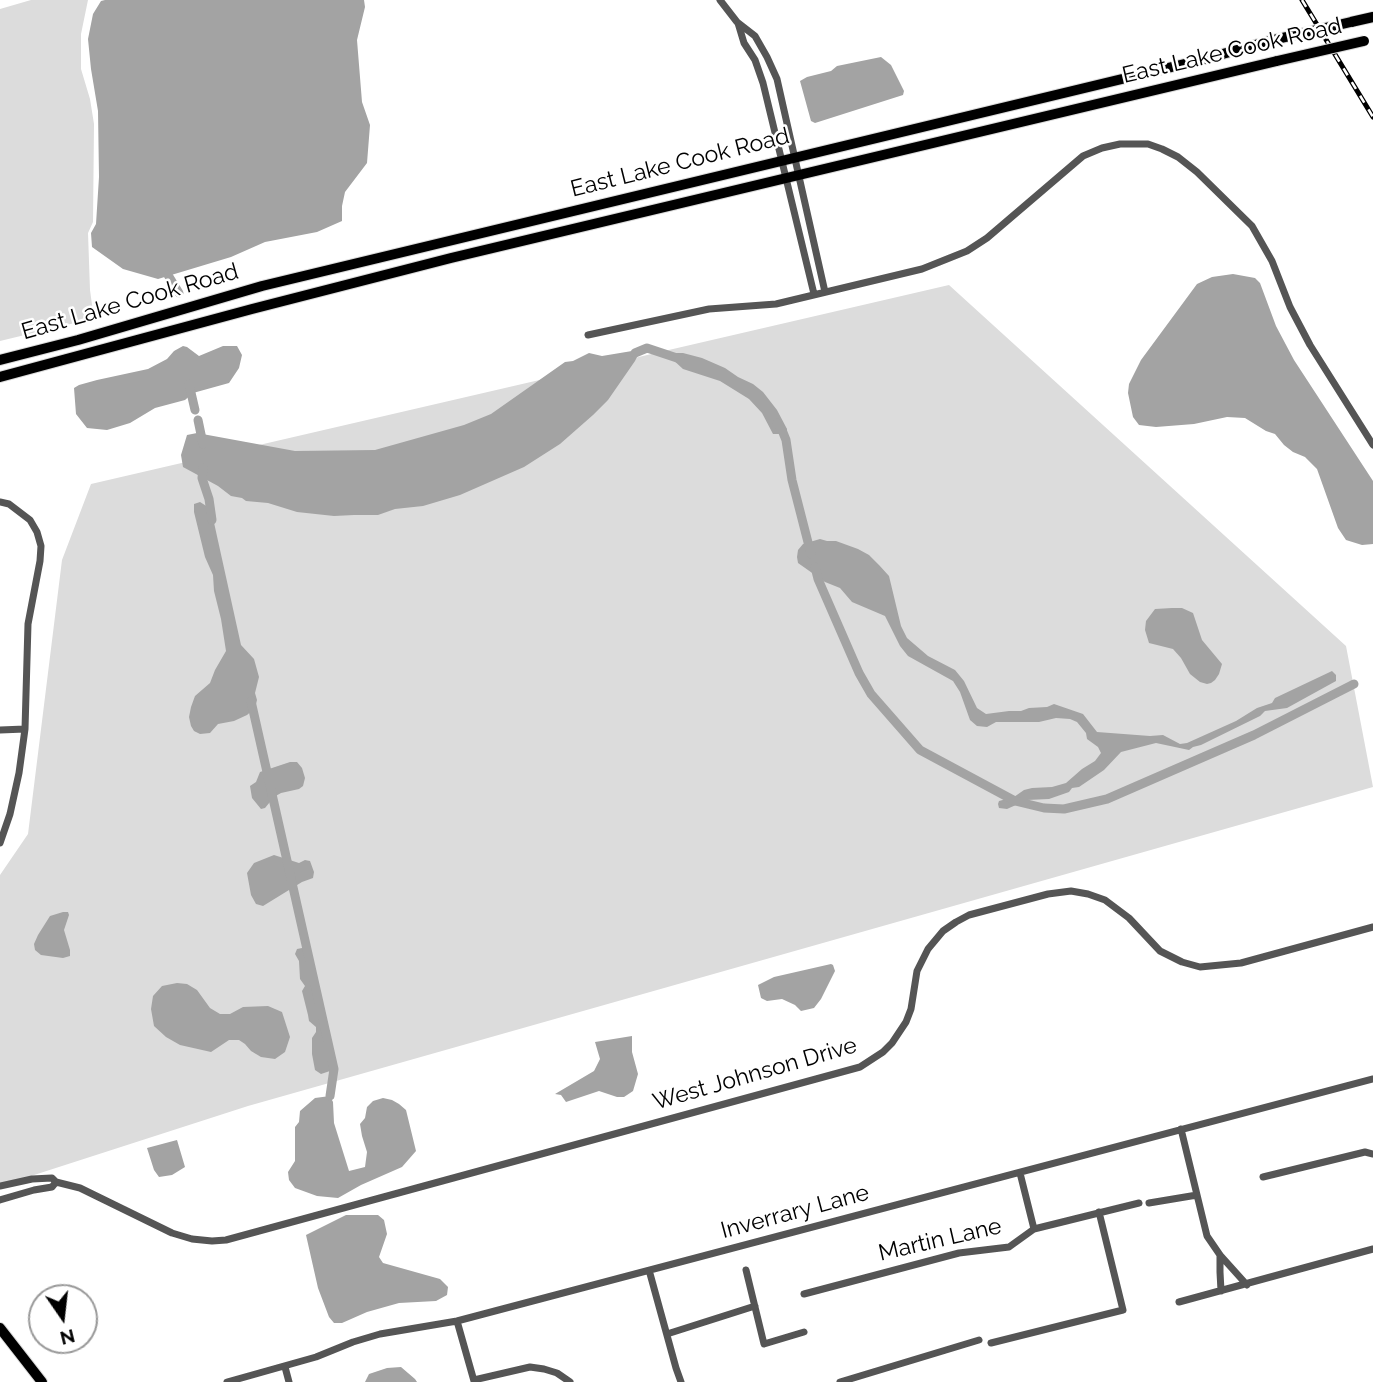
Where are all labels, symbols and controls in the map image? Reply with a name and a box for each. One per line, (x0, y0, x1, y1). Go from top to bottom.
street label: East Lake Cook Road (1120, 12, 1344, 90)
street label: East Lake Cook Road (568, 122, 792, 204)
street label: East Lake Cook Road (18, 258, 242, 346)
street label: West Johnson Drive (650, 1032, 860, 1116)
street label: Inverrary Lane (718, 1179, 872, 1245)
street label: Martin Lane (876, 1212, 1004, 1268)
north arrow (28, 1284, 98, 1354)
text: N (58, 1325, 77, 1350)

